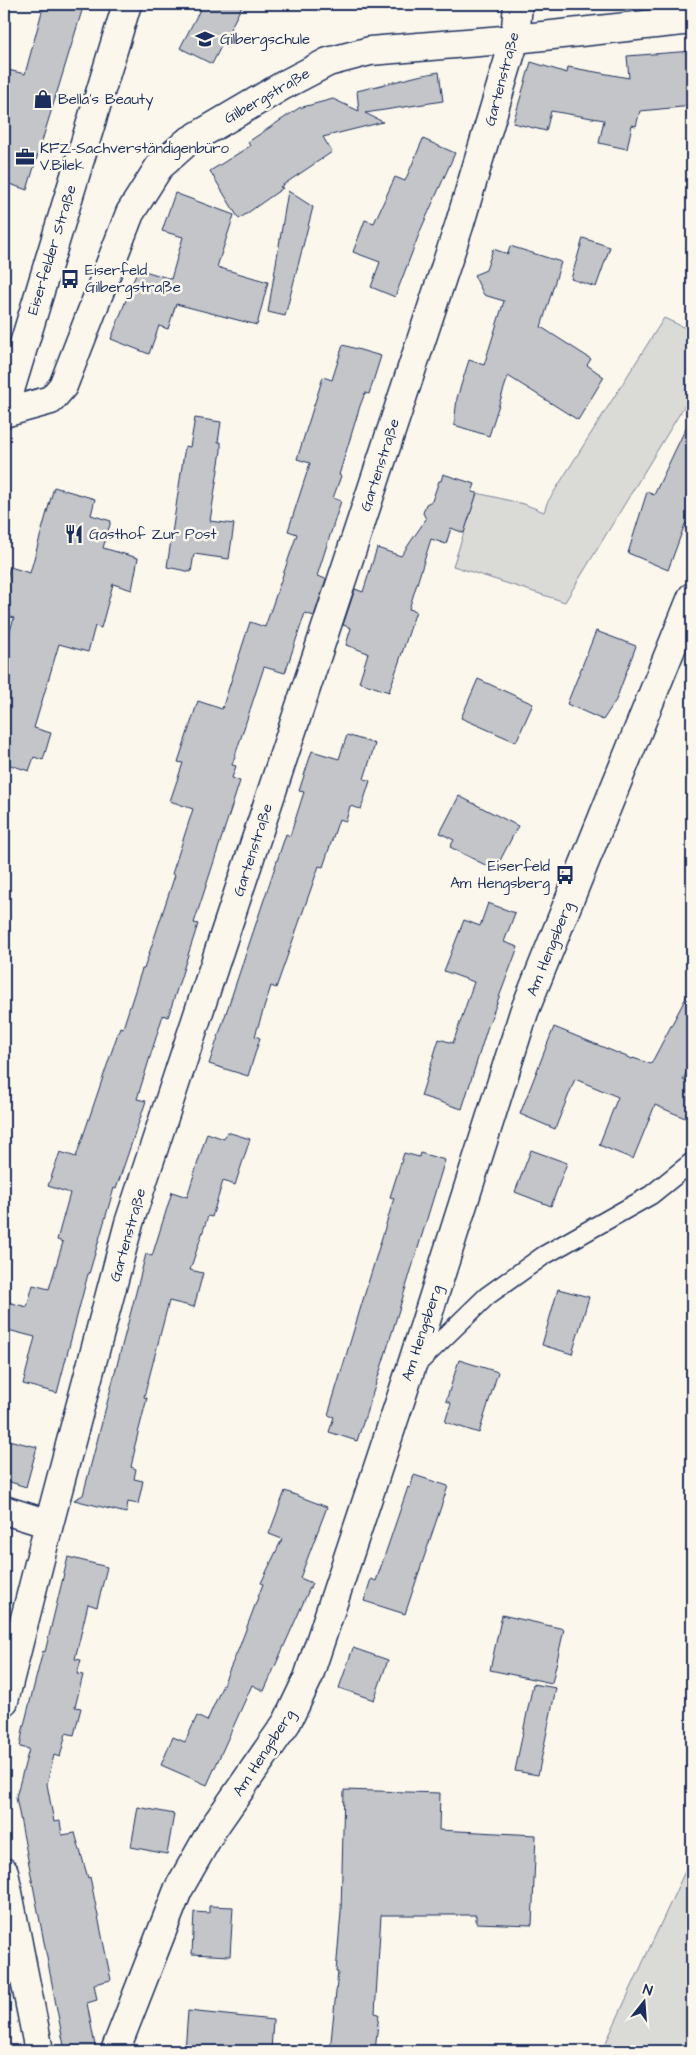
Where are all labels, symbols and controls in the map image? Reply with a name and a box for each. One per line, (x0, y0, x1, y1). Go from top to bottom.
school or university icon: Gilbergschule (194, 28, 216, 50)
place label: Gilbergschule (220, 29, 310, 51)
street label: Gartenstraße (479, 30, 525, 128)
street label: Gilbergstraße (220, 63, 314, 130)
shop icon: Bella's Beauty (32, 88, 54, 110)
place label: Bella's Beauty (58, 89, 153, 111)
place label: KFZ-Sachverständigenbüro V.Bilek (40, 138, 230, 176)
office icon: KFZ-Sachverständigenbüro V.Bilek (14, 146, 36, 168)
street label: Eiserfelder Straße (22, 182, 82, 318)
place label: Eiserfeld Gilbergstraße (85, 260, 181, 299)
bus stop icon: Eiserfeld Gilbergstraße (59, 268, 81, 290)
street label: Gartenstraße (355, 416, 405, 514)
restaurant icon: Gasthof Zur Post (63, 523, 85, 545)
place label: Gasthof Zur Post (89, 524, 217, 545)
street label: Gartenstraße (228, 801, 278, 899)
place label: Eiserfeld Am Hengsberg (450, 856, 550, 895)
bus stop icon: Eiserfeld Am Hengsberg (554, 864, 576, 886)
street label: Am Hengsberg (522, 899, 579, 1000)
street label: Gartenstraße (105, 1186, 151, 1284)
street label: Am Hengsberg (397, 1282, 448, 1384)
street label: Am Hengsberg (228, 1705, 301, 1801)
north arrow (618, 1978, 668, 2028)
text: N (640, 1980, 655, 2001)

